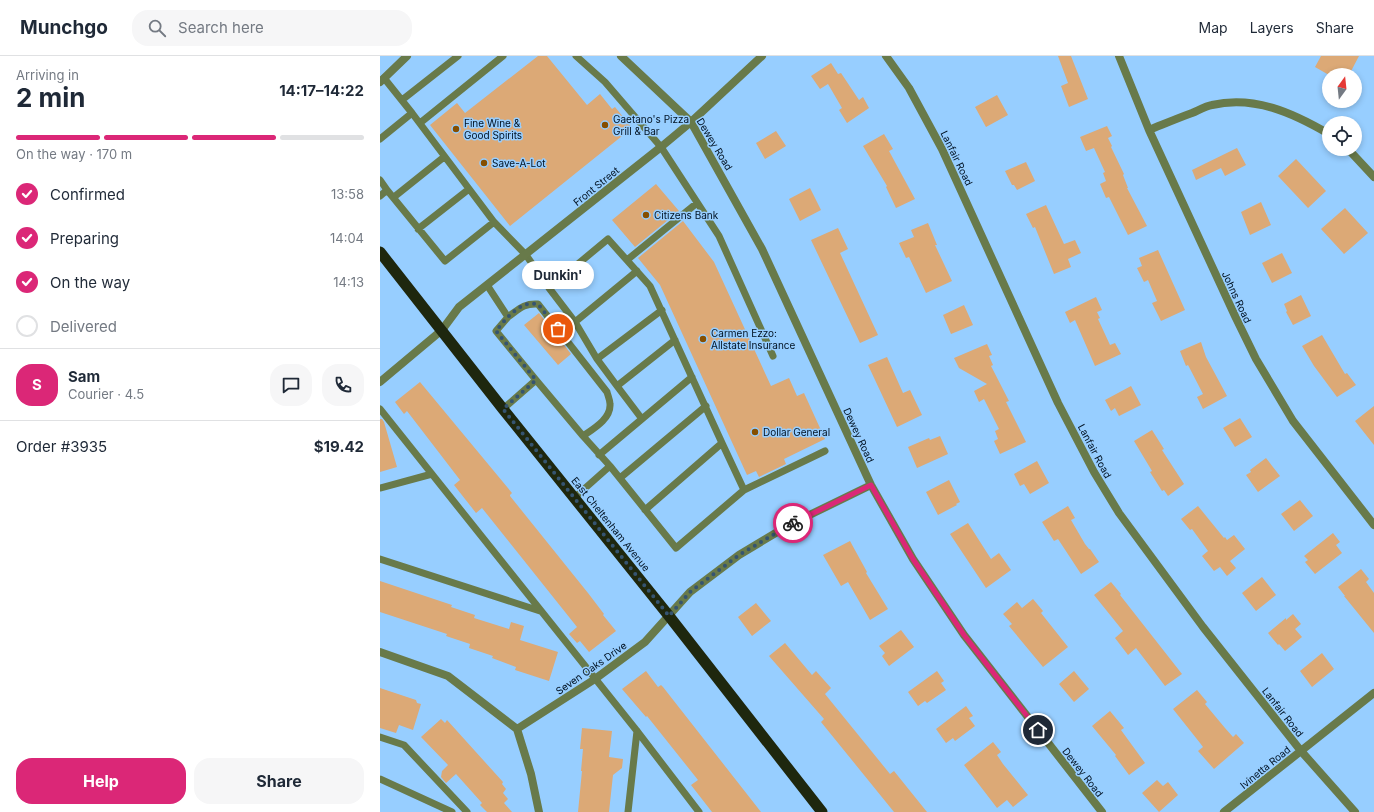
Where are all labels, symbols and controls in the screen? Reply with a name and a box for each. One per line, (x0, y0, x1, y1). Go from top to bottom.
search box (132, 10, 412, 46)
text: Munchgo (20, 16, 108, 39)
icon: search (146, 17, 168, 39)
text: Search here (178, 18, 264, 37)
text: Map (1199, 19, 1228, 36)
text: Layers (1250, 19, 1294, 36)
text: Share (1316, 19, 1354, 36)
text: Arriving in (16, 67, 79, 83)
north arrow (1322, 68, 1362, 108)
map controls (1322, 68, 1362, 156)
text: 14:17–14:22 (279, 81, 364, 100)
text: 2 min (16, 82, 86, 113)
place label: Gaetano's Pizza Grill & Bar (613, 113, 689, 137)
street label: Dewey Road (695, 116, 735, 172)
button: locate (1322, 116, 1362, 156)
place label: Fine Wine & Good Spirits (464, 117, 522, 141)
marker: Gaetano's Pizza Grill & Bar (600, 120, 610, 130)
marker: Fine Wine & Good Spirits (451, 124, 461, 134)
street label: Lanfair Road (939, 129, 975, 187)
text: On the way · 170 m (16, 146, 132, 162)
place label: Save-A-Lot (492, 157, 546, 169)
marker: Save-A-Lot (479, 158, 489, 168)
street label: Front Street (571, 163, 622, 208)
icon: check (16, 183, 38, 205)
text: Confirmed (50, 185, 125, 204)
text: 13:58 (331, 186, 364, 202)
place label: Citizens Bank (654, 209, 719, 221)
marker: Citizens Bank (641, 210, 651, 220)
icon: check (16, 227, 38, 249)
text: Preparing (50, 229, 119, 248)
text: 14:04 (330, 230, 364, 246)
callout: Dunkin' (522, 261, 594, 289)
text: Dunkin' (534, 267, 582, 283)
street label: Johns Road (1220, 269, 1254, 325)
icon: check (16, 271, 38, 293)
text: On the way (50, 273, 130, 292)
text: 14:13 (333, 274, 364, 290)
pin (541, 312, 575, 346)
text: Delivered (50, 317, 117, 336)
icon: bag (547, 318, 569, 340)
place label: Carmen Ezzo: Allstate Insurance (711, 327, 796, 351)
marker: Carmen Ezzo: Allstate Insurance (698, 334, 708, 344)
button: chat (270, 364, 312, 406)
button: phone (322, 364, 364, 406)
text: Sam (68, 367, 100, 386)
text: S (32, 375, 42, 394)
text: Courier · 4.5 (68, 386, 144, 402)
street label: Dewey Road (841, 406, 877, 464)
street label: Lanfair Road (1076, 422, 1114, 480)
place label: Dollar General (763, 426, 830, 438)
marker: Dollar General (750, 427, 760, 437)
text: Order #3935 (16, 437, 107, 456)
text: $19.42 (314, 437, 364, 456)
street label: East Cheltenham Avenue (569, 474, 653, 574)
courier (773, 503, 813, 543)
icon: bike (782, 512, 804, 534)
street label: Seven Oaks Drive (553, 639, 629, 697)
street label: Lanfair Road (1260, 685, 1306, 739)
pin (1021, 713, 1055, 747)
icon: home (1027, 719, 1049, 741)
street label: Ivinetta Road (1237, 743, 1293, 791)
street label: Dewey Road (1060, 745, 1106, 799)
button: Help (16, 758, 186, 804)
button: Share (194, 758, 364, 804)

